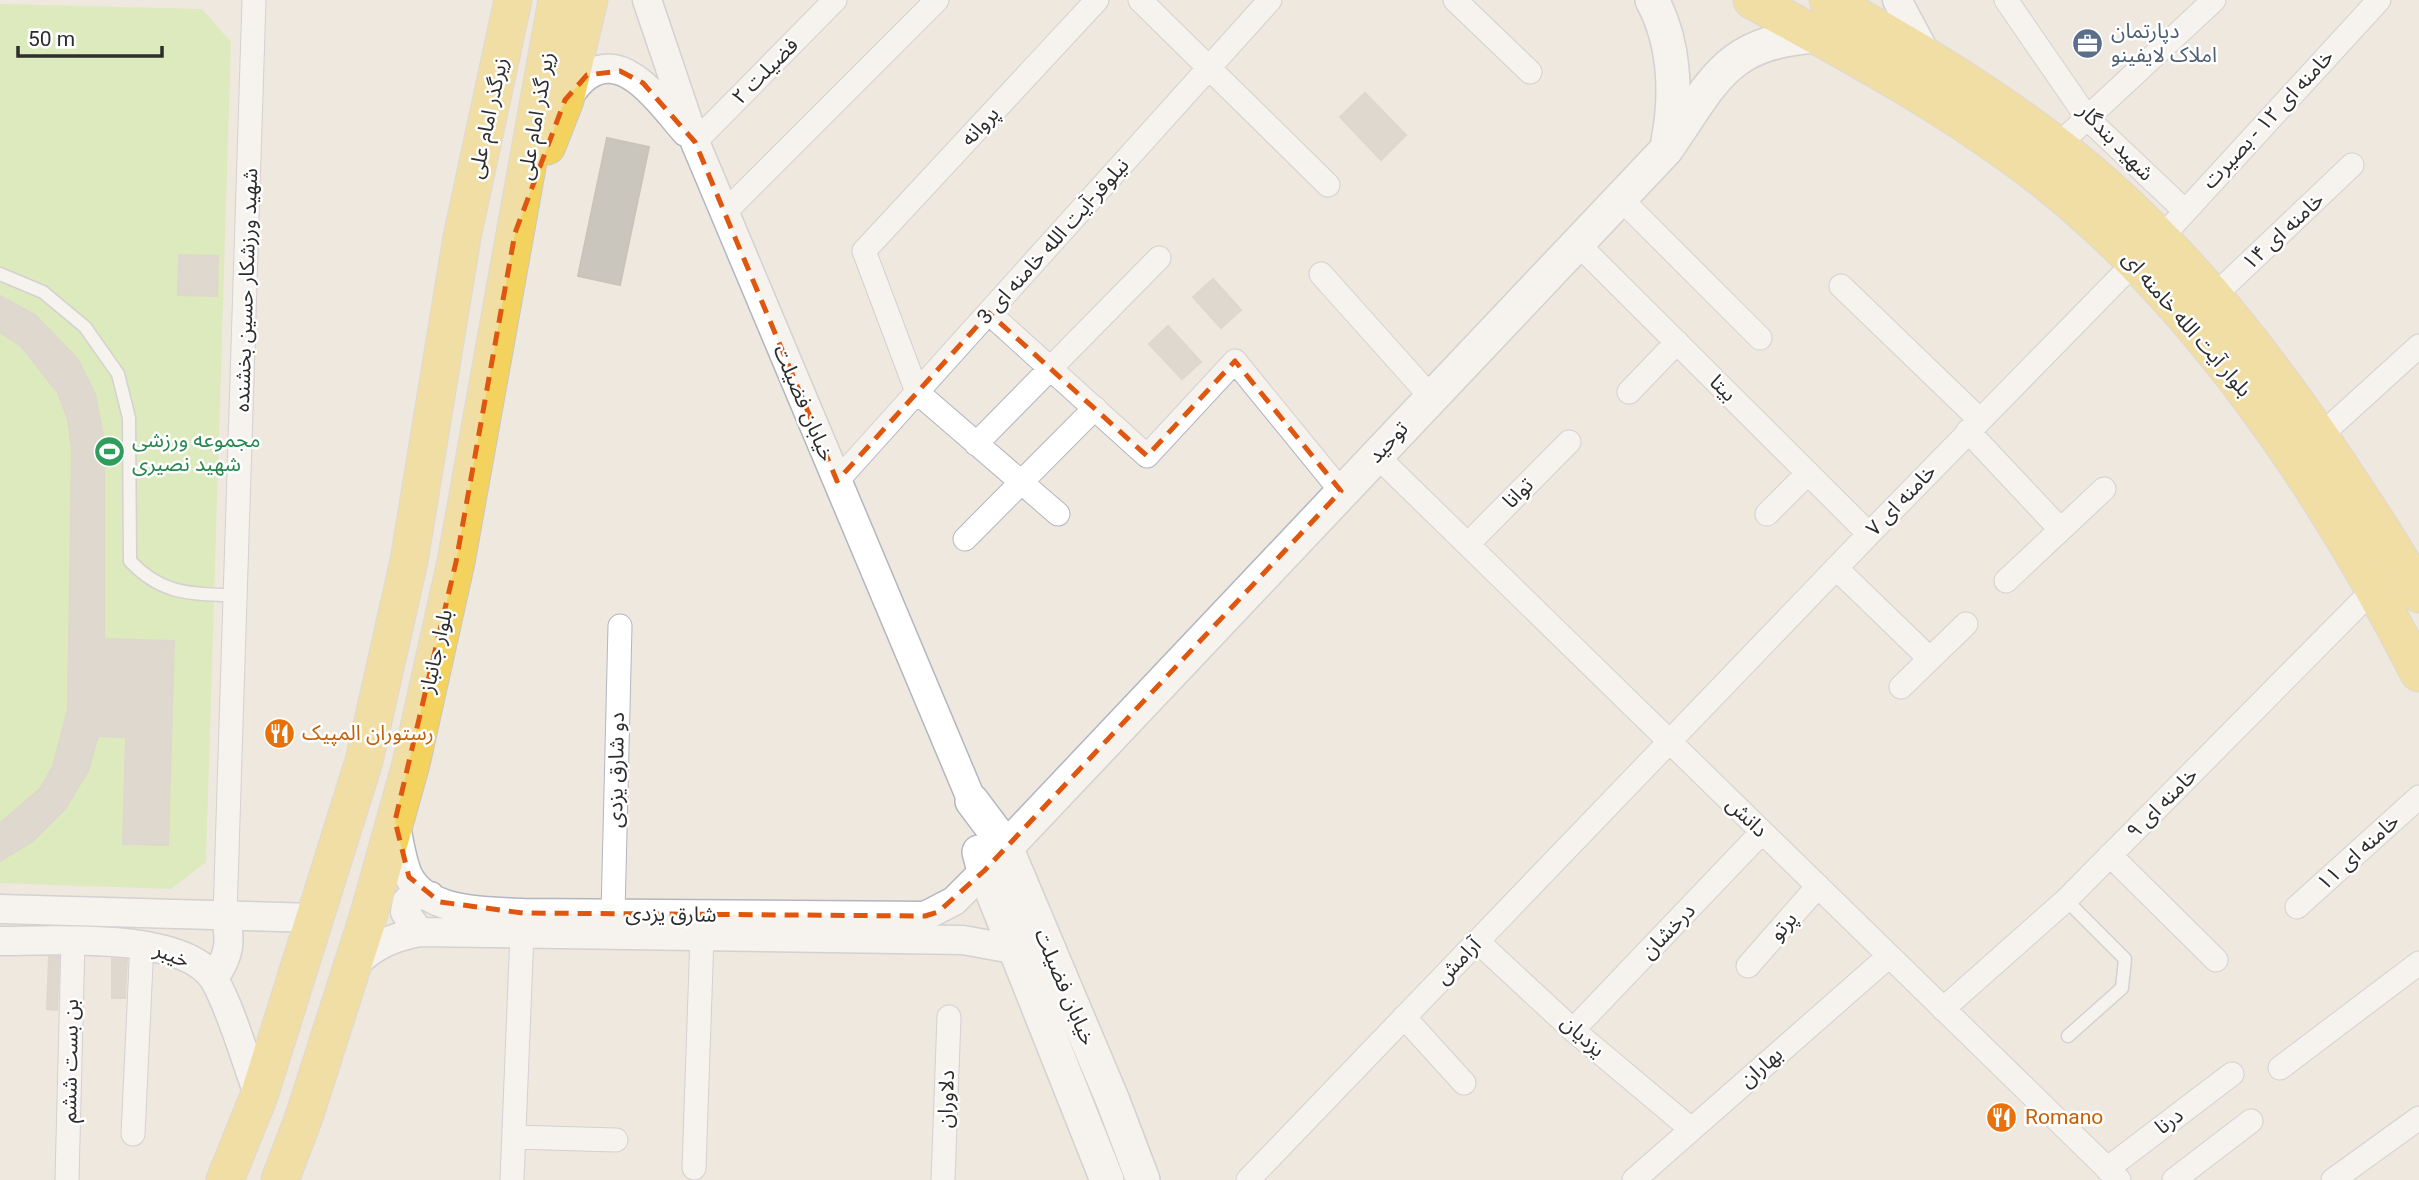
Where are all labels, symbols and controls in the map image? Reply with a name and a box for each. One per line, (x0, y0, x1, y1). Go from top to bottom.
scale bar (18, 14, 161, 58)
place label: دپارتمان املاک لایفینو (2111, 19, 2217, 67)
office icon: دپارتمان املاک لایفینو (2071, 26, 2105, 60)
text: 50 m (28, 27, 75, 51)
street label: فضیلت ۲ (727, 33, 803, 109)
street label: خامنه ای ۱۲ - بصیرت (2197, 45, 2339, 193)
street label: زیر گذر امام علی (513, 50, 563, 183)
street label: زیرگذر امام علی (463, 55, 516, 182)
street label: شهید بندگار (2073, 98, 2159, 186)
street label: پروانه (956, 101, 1005, 151)
street label: نیلوفر-آیت الله خامنه ای 3 (972, 153, 1134, 329)
street label: شهید ورزشکار حسین بخشنده (230, 168, 262, 412)
street label: خامنه ای ۱۴ (2237, 187, 2329, 275)
street label: بلوار آیت الله خامنه ای (2117, 247, 2257, 401)
street label: خیابان فضیلت (769, 341, 839, 465)
street label: بیتا (1705, 370, 1741, 406)
street label: توحید (1363, 416, 1413, 468)
place label: مجموعه ورزشی شهید نصیری (132, 428, 261, 476)
sports icon: مجموعه ورزشی شهید نصیری (92, 435, 126, 469)
street label: خامنه ای ۷ (1861, 459, 1941, 541)
street label: توانا (1498, 473, 1538, 513)
street label: بلوار جانباز (415, 607, 457, 696)
street label: دو شارق یزدی (603, 712, 629, 828)
restaurant icon: رستوران المپیک (262, 716, 296, 750)
place label: رستوران المپیک (302, 721, 434, 746)
street label: خامنه ای ۹ (2122, 763, 2202, 843)
street label: دانش (1722, 792, 1772, 842)
street label: خامنه ای ۱۱ (2312, 809, 2404, 895)
street label: درخشان (1636, 898, 1700, 964)
street label: شارق یزدی (625, 901, 717, 927)
street label: پرتو (1764, 907, 1803, 946)
street label: خیابان فضیلت (1030, 925, 1100, 1049)
street label: آرامش (1430, 932, 1486, 989)
street label: خیبر (150, 937, 193, 973)
street label: بن بست ششم (57, 999, 86, 1123)
street label: یزدیان (1556, 1010, 1610, 1062)
street label: بهاران (1735, 1042, 1787, 1092)
street label: دلاوران (933, 1069, 959, 1129)
restaurant icon: Romano (1985, 1100, 2019, 1134)
street label: درنا (2150, 1103, 2188, 1139)
place label: Romano (2025, 1105, 2103, 1129)

